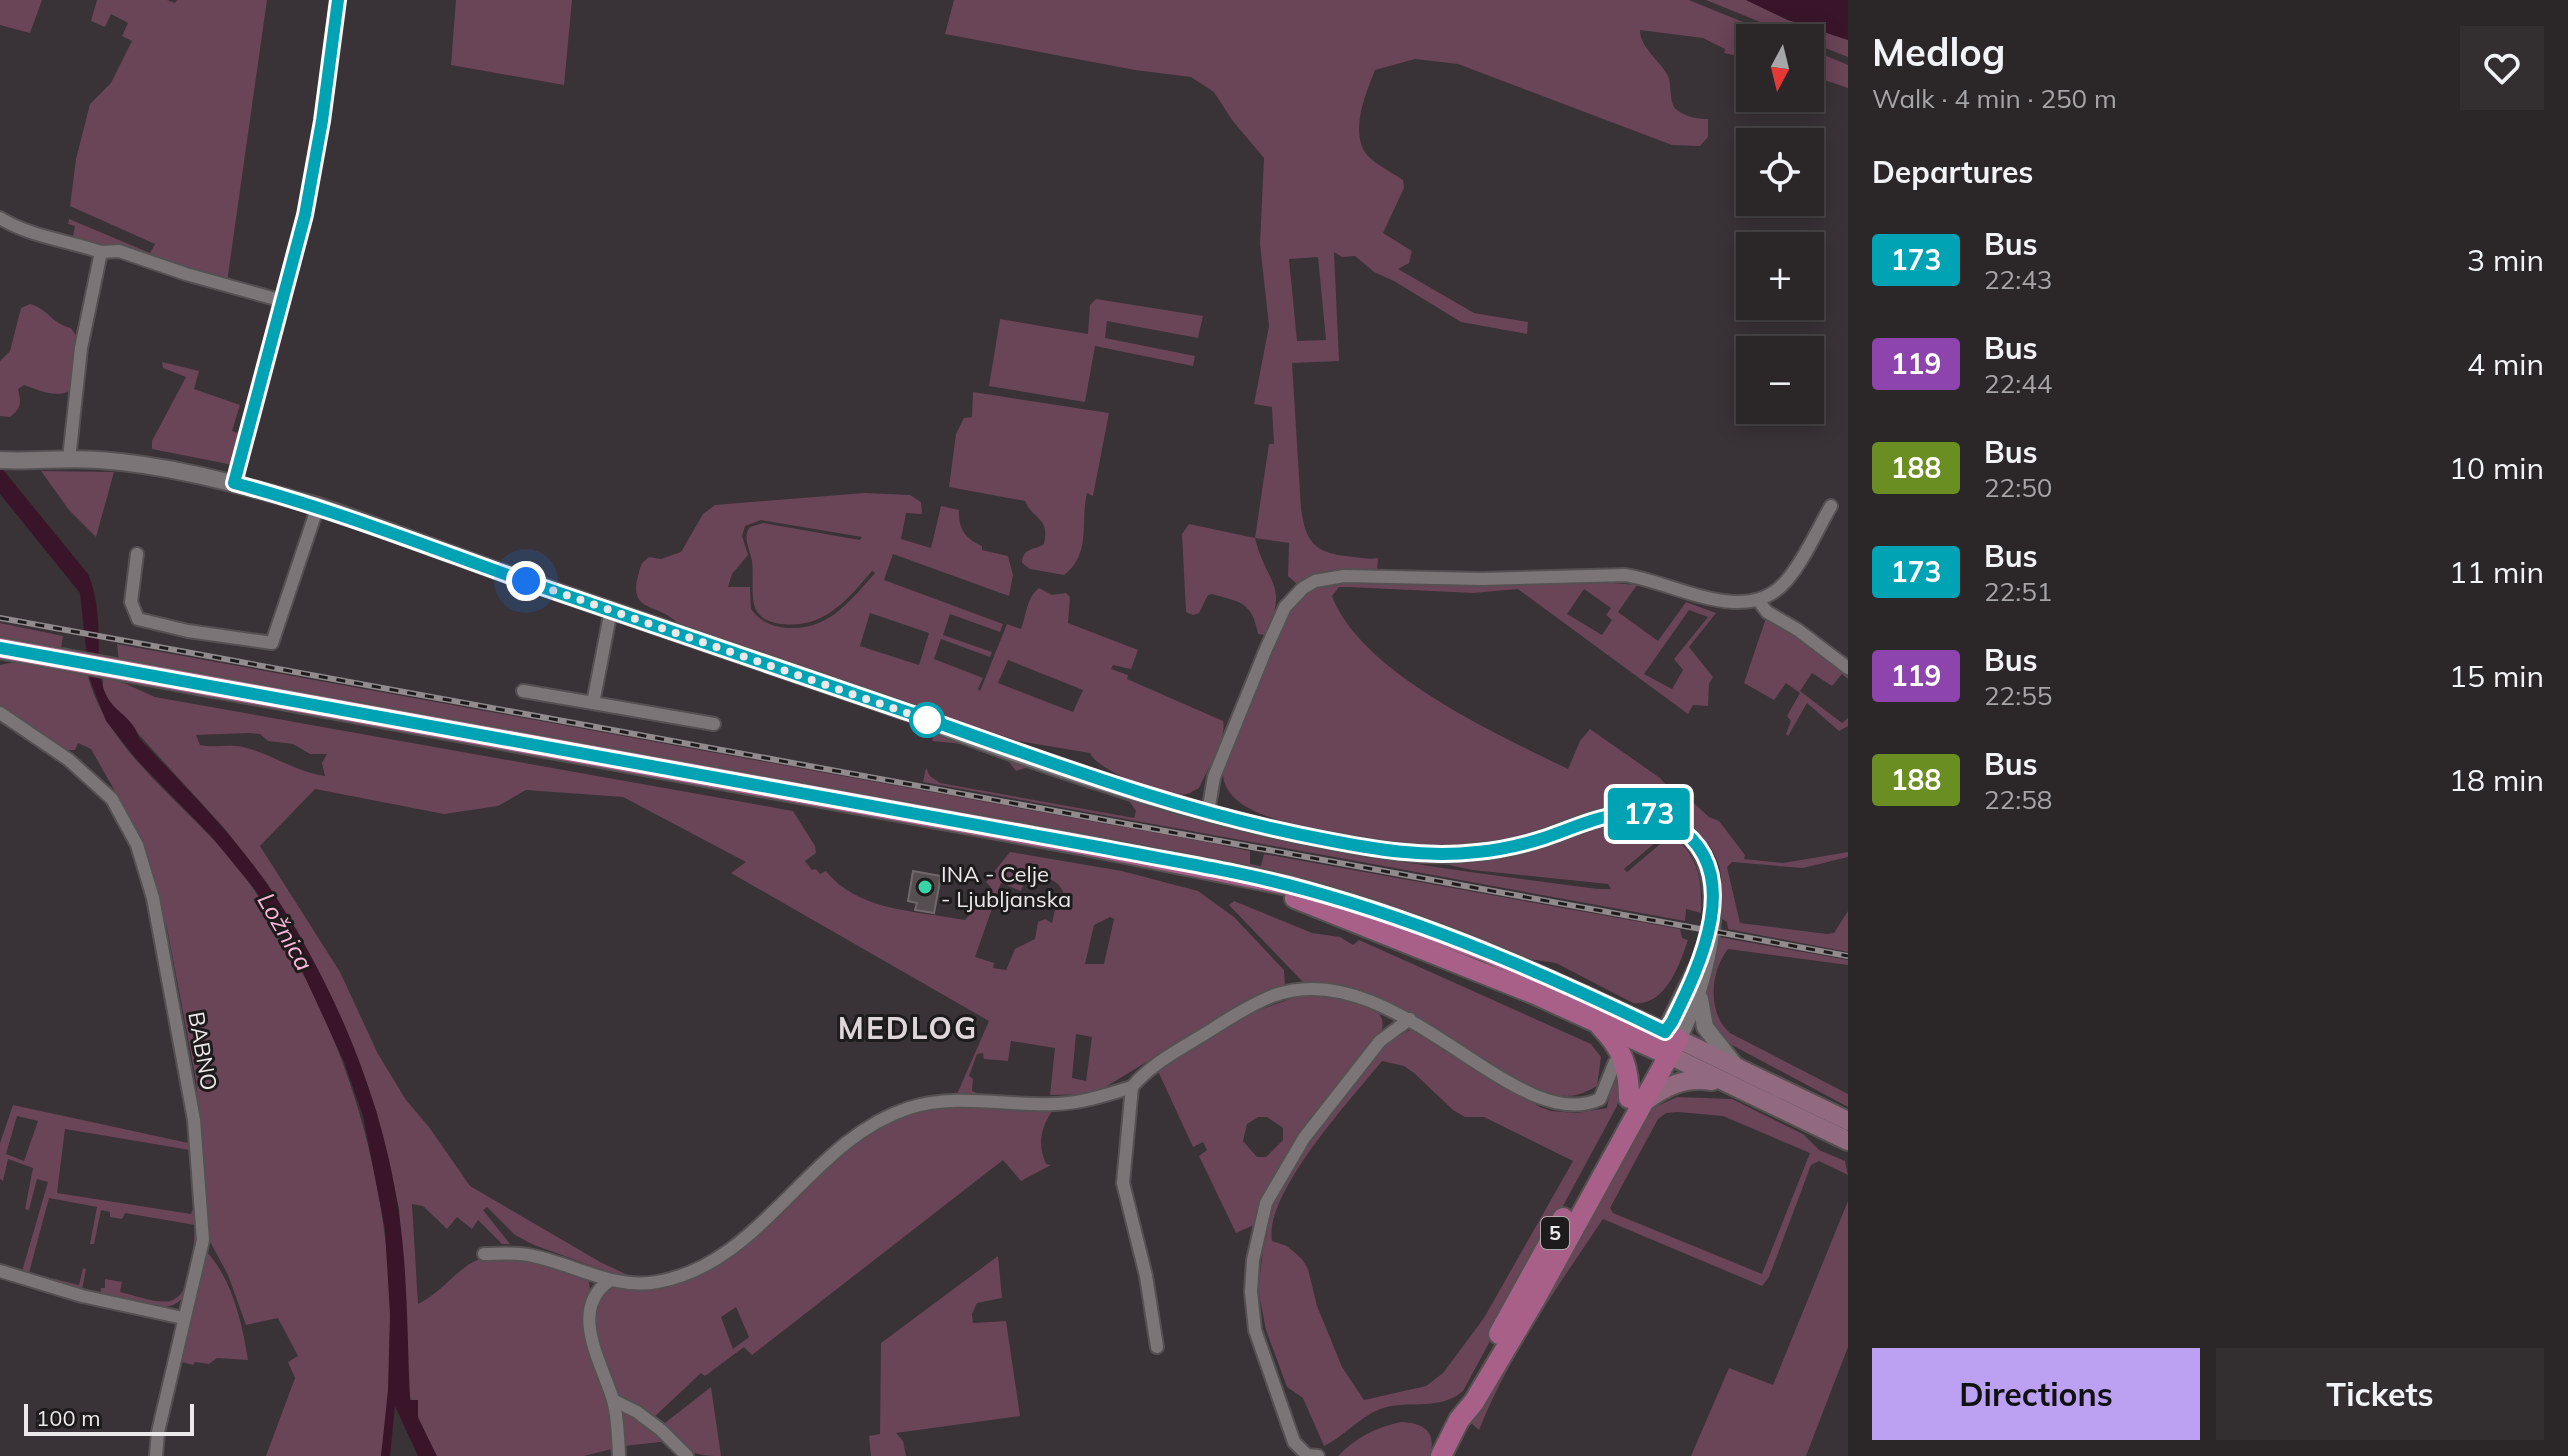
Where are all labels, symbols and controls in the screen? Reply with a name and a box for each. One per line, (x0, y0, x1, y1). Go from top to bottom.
north arrow (1736, 24, 1824, 112)
map controls (1736, 24, 1824, 424)
button: heart (2460, 26, 2544, 110)
text: Medlog (1872, 28, 2006, 76)
text: Walk · 4 min · 250 m (1872, 82, 2117, 115)
button: locate (1736, 128, 1824, 216)
text: Departures (1872, 153, 2033, 191)
text: Bus (1984, 225, 2038, 263)
button: + (1736, 232, 1824, 320)
text: 3 min (2467, 241, 2544, 279)
text: 173 (1891, 242, 1941, 277)
text: 22:43 (1984, 263, 2052, 296)
text: Bus (1984, 329, 2038, 367)
button: − (1736, 336, 1824, 424)
text: 4 min (2467, 345, 2544, 383)
text: 119 (1891, 346, 1941, 381)
text: 22:44 (1984, 367, 2052, 400)
text: Bus (1984, 433, 2038, 471)
text: 10 min (2449, 449, 2544, 487)
text: 188 (1891, 450, 1941, 485)
text: 22:50 (1984, 471, 2052, 504)
text: Bus (1984, 537, 2038, 575)
text: 11 min (2449, 553, 2544, 591)
text: 173 (1891, 554, 1941, 589)
your location (506, 561, 546, 601)
text: 22:51 (1984, 575, 2052, 608)
text: Bus (1984, 641, 2038, 679)
text: 15 min (2449, 657, 2544, 695)
text: 119 (1891, 658, 1941, 693)
text: 22:55 (1984, 679, 2052, 712)
unlabelled marker (910, 703, 944, 737)
text: Bus (1984, 745, 2038, 783)
text: 18 min (2449, 761, 2544, 799)
text: 188 (1891, 762, 1941, 797)
text: 22:58 (1984, 783, 2052, 816)
line badge: 173 (1603, 788, 1695, 840)
text: 173 (1624, 796, 1674, 831)
place label: INA - Celje - Ljubljanska (941, 860, 1071, 913)
marker: INA - Celje - Ljubljanska (916, 878, 934, 896)
water label: Ložnica (252, 887, 320, 976)
street label: BABNO (182, 1009, 224, 1093)
district label: MEDLOG (838, 1009, 978, 1047)
road number: 5 (1541, 1217, 1569, 1249)
button: Directions (1872, 1348, 2200, 1440)
button: Tickets (2216, 1348, 2544, 1440)
scale bar (24, 1400, 194, 1436)
text: 100 m (36, 1404, 101, 1432)

